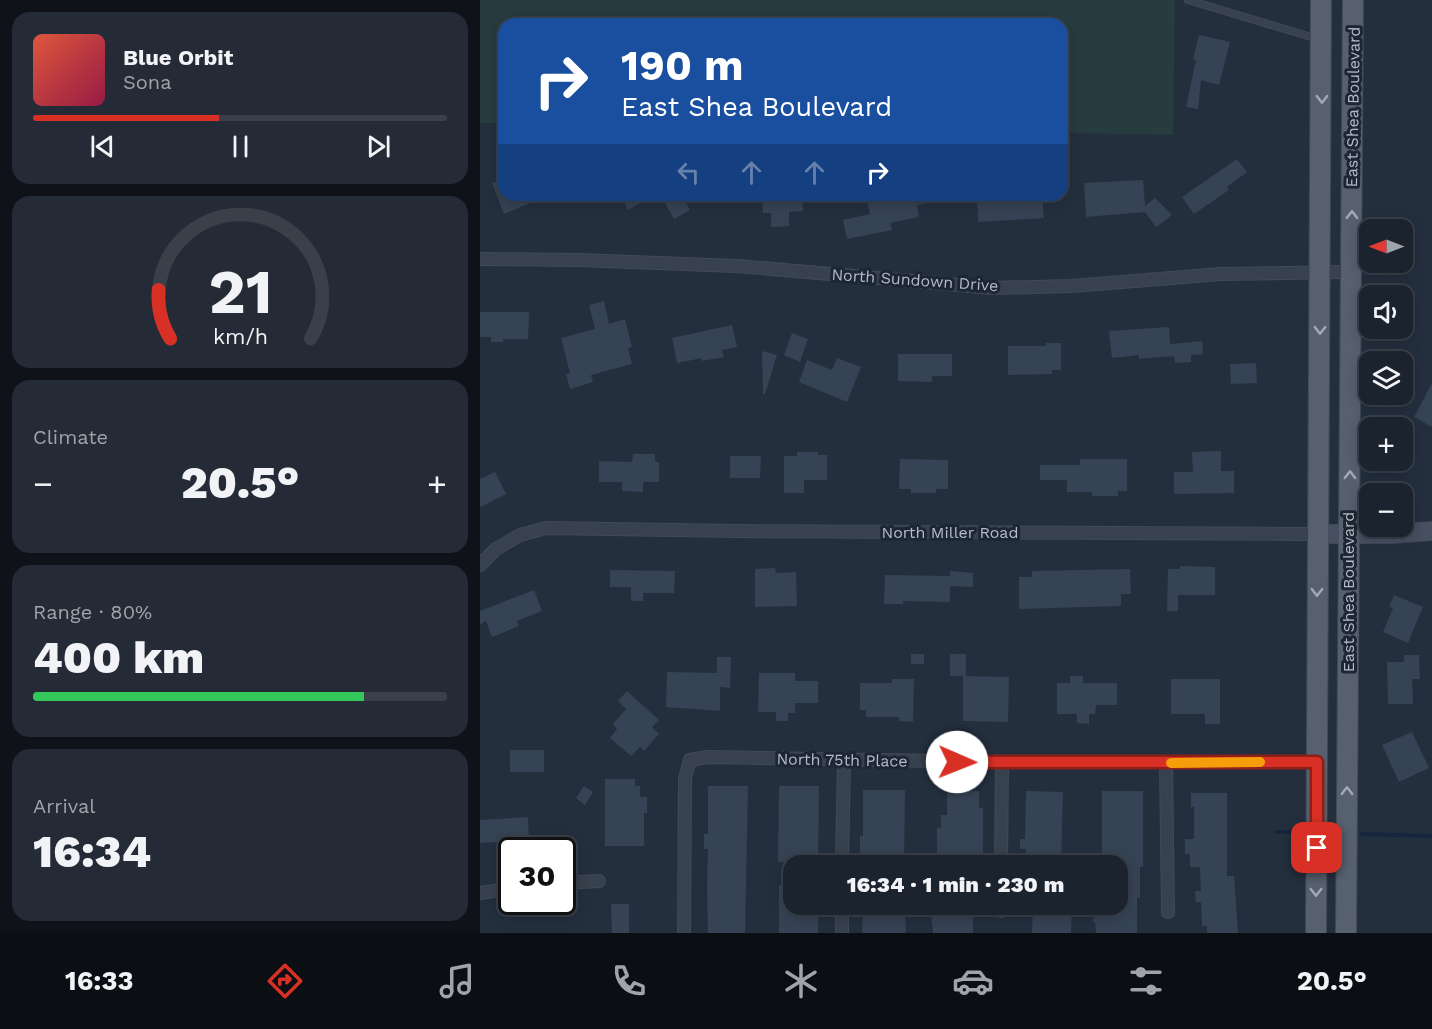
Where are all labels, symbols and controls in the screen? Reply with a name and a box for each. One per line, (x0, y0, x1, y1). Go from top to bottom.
street label: East Shea Boulevard (1342, 26, 1364, 188)
text: 190 m (621, 41, 744, 90)
icon: right (522, 42, 600, 120)
text: Blue Orbit (123, 45, 233, 70)
text: Sona (123, 70, 172, 94)
text: East Shea Boulevard (621, 91, 892, 123)
one-way arrow (1315, 94, 1328, 103)
icon: previous (86, 130, 119, 163)
icon: pause (224, 130, 257, 163)
icon: next (362, 130, 395, 163)
icon: left (672, 156, 705, 189)
icon: ahead (735, 156, 768, 189)
icon: ahead (798, 156, 831, 189)
icon: right (861, 156, 894, 189)
one-way arrow (1345, 210, 1358, 219)
north arrow (1359, 219, 1413, 273)
map controls (1359, 219, 1413, 537)
text: 21 (208, 255, 272, 328)
street label: North Sundown Drive (831, 265, 999, 295)
button: sound (1359, 285, 1413, 339)
text: km/h (212, 325, 268, 350)
one-way arrow (1313, 326, 1326, 335)
button: layers (1359, 351, 1413, 405)
button: + (1359, 417, 1413, 471)
text: Climate (33, 425, 108, 449)
text: 20.5° (181, 456, 299, 509)
text: − (33, 464, 53, 503)
text: + (427, 464, 447, 503)
one-way arrow (1343, 471, 1356, 480)
button: − (1359, 483, 1413, 537)
street label: East Shea Boulevard (1339, 512, 1358, 672)
street label: North Miller Road (882, 523, 1018, 542)
one-way arrow (1311, 588, 1323, 597)
text: Range · 80% (33, 600, 152, 624)
text: 400 km (33, 631, 204, 684)
position arrow (925, 730, 989, 794)
street label: North 75th Place (776, 749, 908, 771)
one-way arrow (1341, 786, 1353, 795)
text: Arrival (33, 794, 95, 818)
pin (1291, 822, 1342, 873)
text: 16:34 (33, 825, 151, 878)
icon: arrive (1300, 831, 1333, 864)
speed limit sign: 30 (498, 837, 576, 915)
text: 16:34 · 1 min · 230 m (847, 872, 1064, 897)
one-way arrow (1310, 888, 1322, 897)
icon: directions (264, 960, 306, 1002)
icon: music (436, 960, 478, 1002)
icon: phone (608, 960, 650, 1002)
icon: climate (780, 960, 822, 1002)
icon: car (952, 960, 994, 1002)
icon: filters (1125, 960, 1167, 1002)
text: 16:33 (65, 965, 134, 997)
text: 20.5° (1297, 965, 1367, 997)

